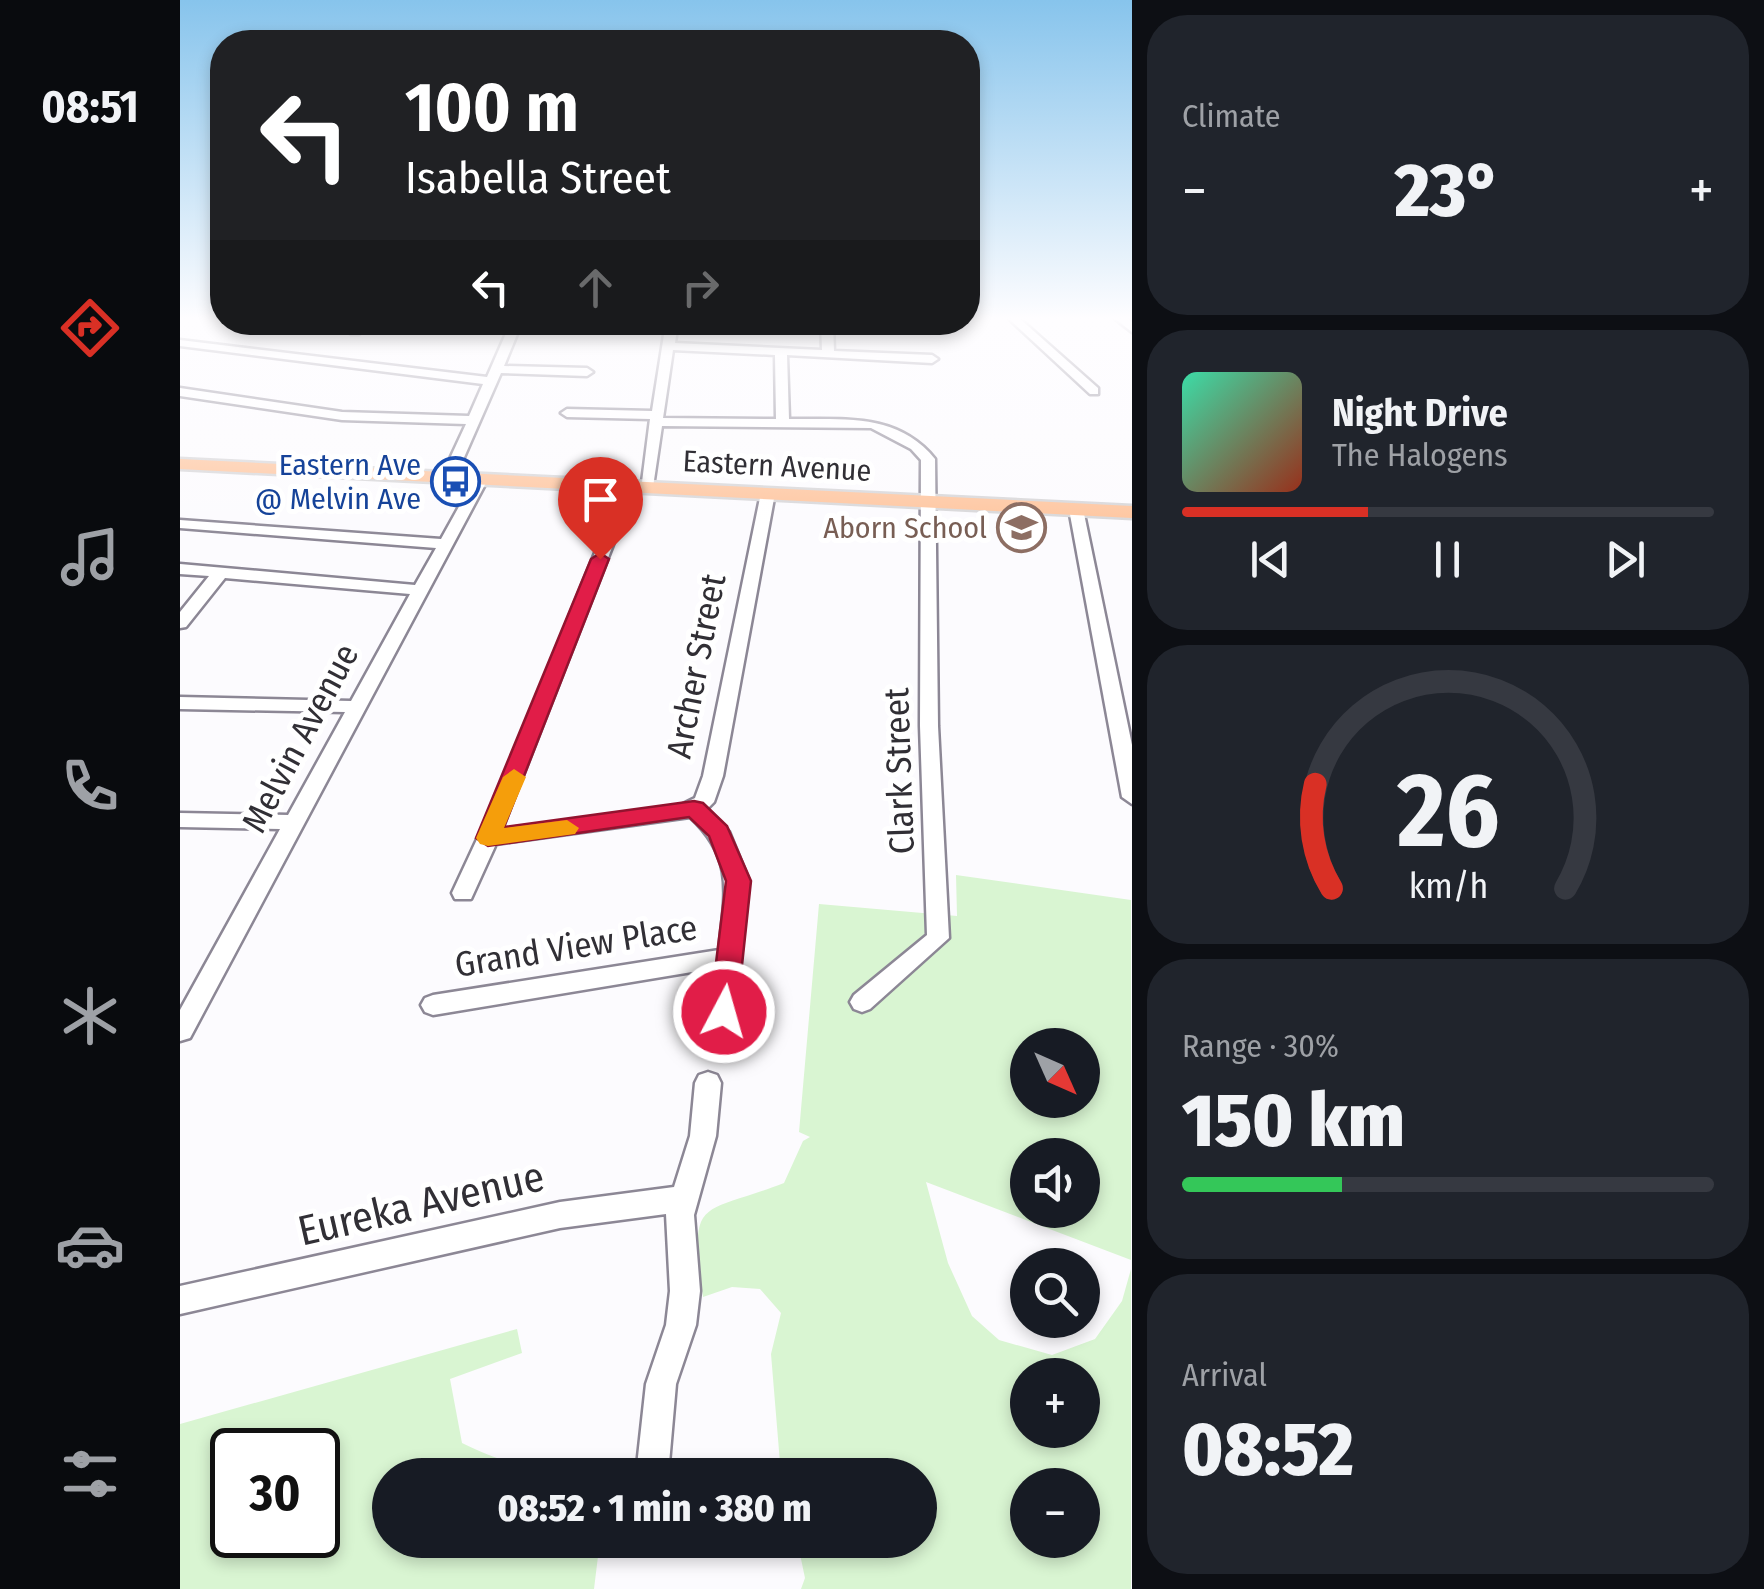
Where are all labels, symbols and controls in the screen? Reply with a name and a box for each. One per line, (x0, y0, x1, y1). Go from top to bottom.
text: 100 m (405, 66, 579, 150)
icon: left (240, 70, 370, 200)
text: 08:51 (41, 80, 139, 134)
text: Climate (1182, 97, 1281, 135)
text: 23° (1395, 146, 1501, 236)
text: Isabella Street (405, 151, 671, 205)
text: − (1182, 158, 1207, 224)
text: + (1689, 158, 1714, 224)
icon: left (463, 260, 518, 315)
icon: ahead (568, 260, 623, 315)
icon: right (673, 260, 728, 315)
icon: directions (55, 293, 125, 363)
text: Night Drive (1332, 390, 1508, 436)
text: The Halogens (1332, 436, 1508, 474)
street label: Eastern Avenue (682, 443, 872, 489)
place label: Eastern Ave @ Melvin Ave (255, 447, 421, 517)
bus stop icon: Eastern Ave @ Melvin Ave (430, 456, 482, 508)
pin (558, 457, 643, 560)
icon: arrive (573, 472, 628, 527)
school or university icon: Aborn School (996, 502, 1048, 554)
place label: Aborn School (823, 510, 987, 546)
icon: music (55, 522, 125, 592)
icon: previous (1243, 532, 1298, 587)
icon: pause (1420, 532, 1475, 587)
icon: next (1598, 532, 1653, 587)
street label: Archer Street (658, 570, 735, 762)
street label: Melvin Avenue (233, 637, 367, 839)
street label: Clark Street (875, 687, 923, 855)
text: 26 (1396, 749, 1499, 874)
icon: phone (55, 751, 125, 821)
text: km/h (1408, 865, 1488, 907)
street label: Grand View Place (452, 906, 700, 986)
position arrow (672, 960, 776, 1064)
icon: climate (55, 981, 125, 1051)
text: Range · 30% (1182, 1027, 1339, 1065)
north arrow (1010, 1028, 1100, 1118)
map controls (1010, 1028, 1100, 1558)
text: 150 km (1182, 1076, 1405, 1166)
button: sound (1010, 1138, 1100, 1228)
street label: Eureka Avenue (293, 1151, 549, 1257)
icon: car (55, 1210, 125, 1280)
button: search (1010, 1248, 1100, 1338)
text: Arrival (1182, 1356, 1267, 1394)
button: + (1010, 1358, 1100, 1448)
text: 08:52 (1182, 1405, 1354, 1495)
speed limit sign: 30 (210, 1428, 340, 1558)
icon: filters (55, 1439, 125, 1509)
button: − (1010, 1468, 1100, 1558)
text: 08:52 · 1 min · 380 m (498, 1485, 811, 1531)

